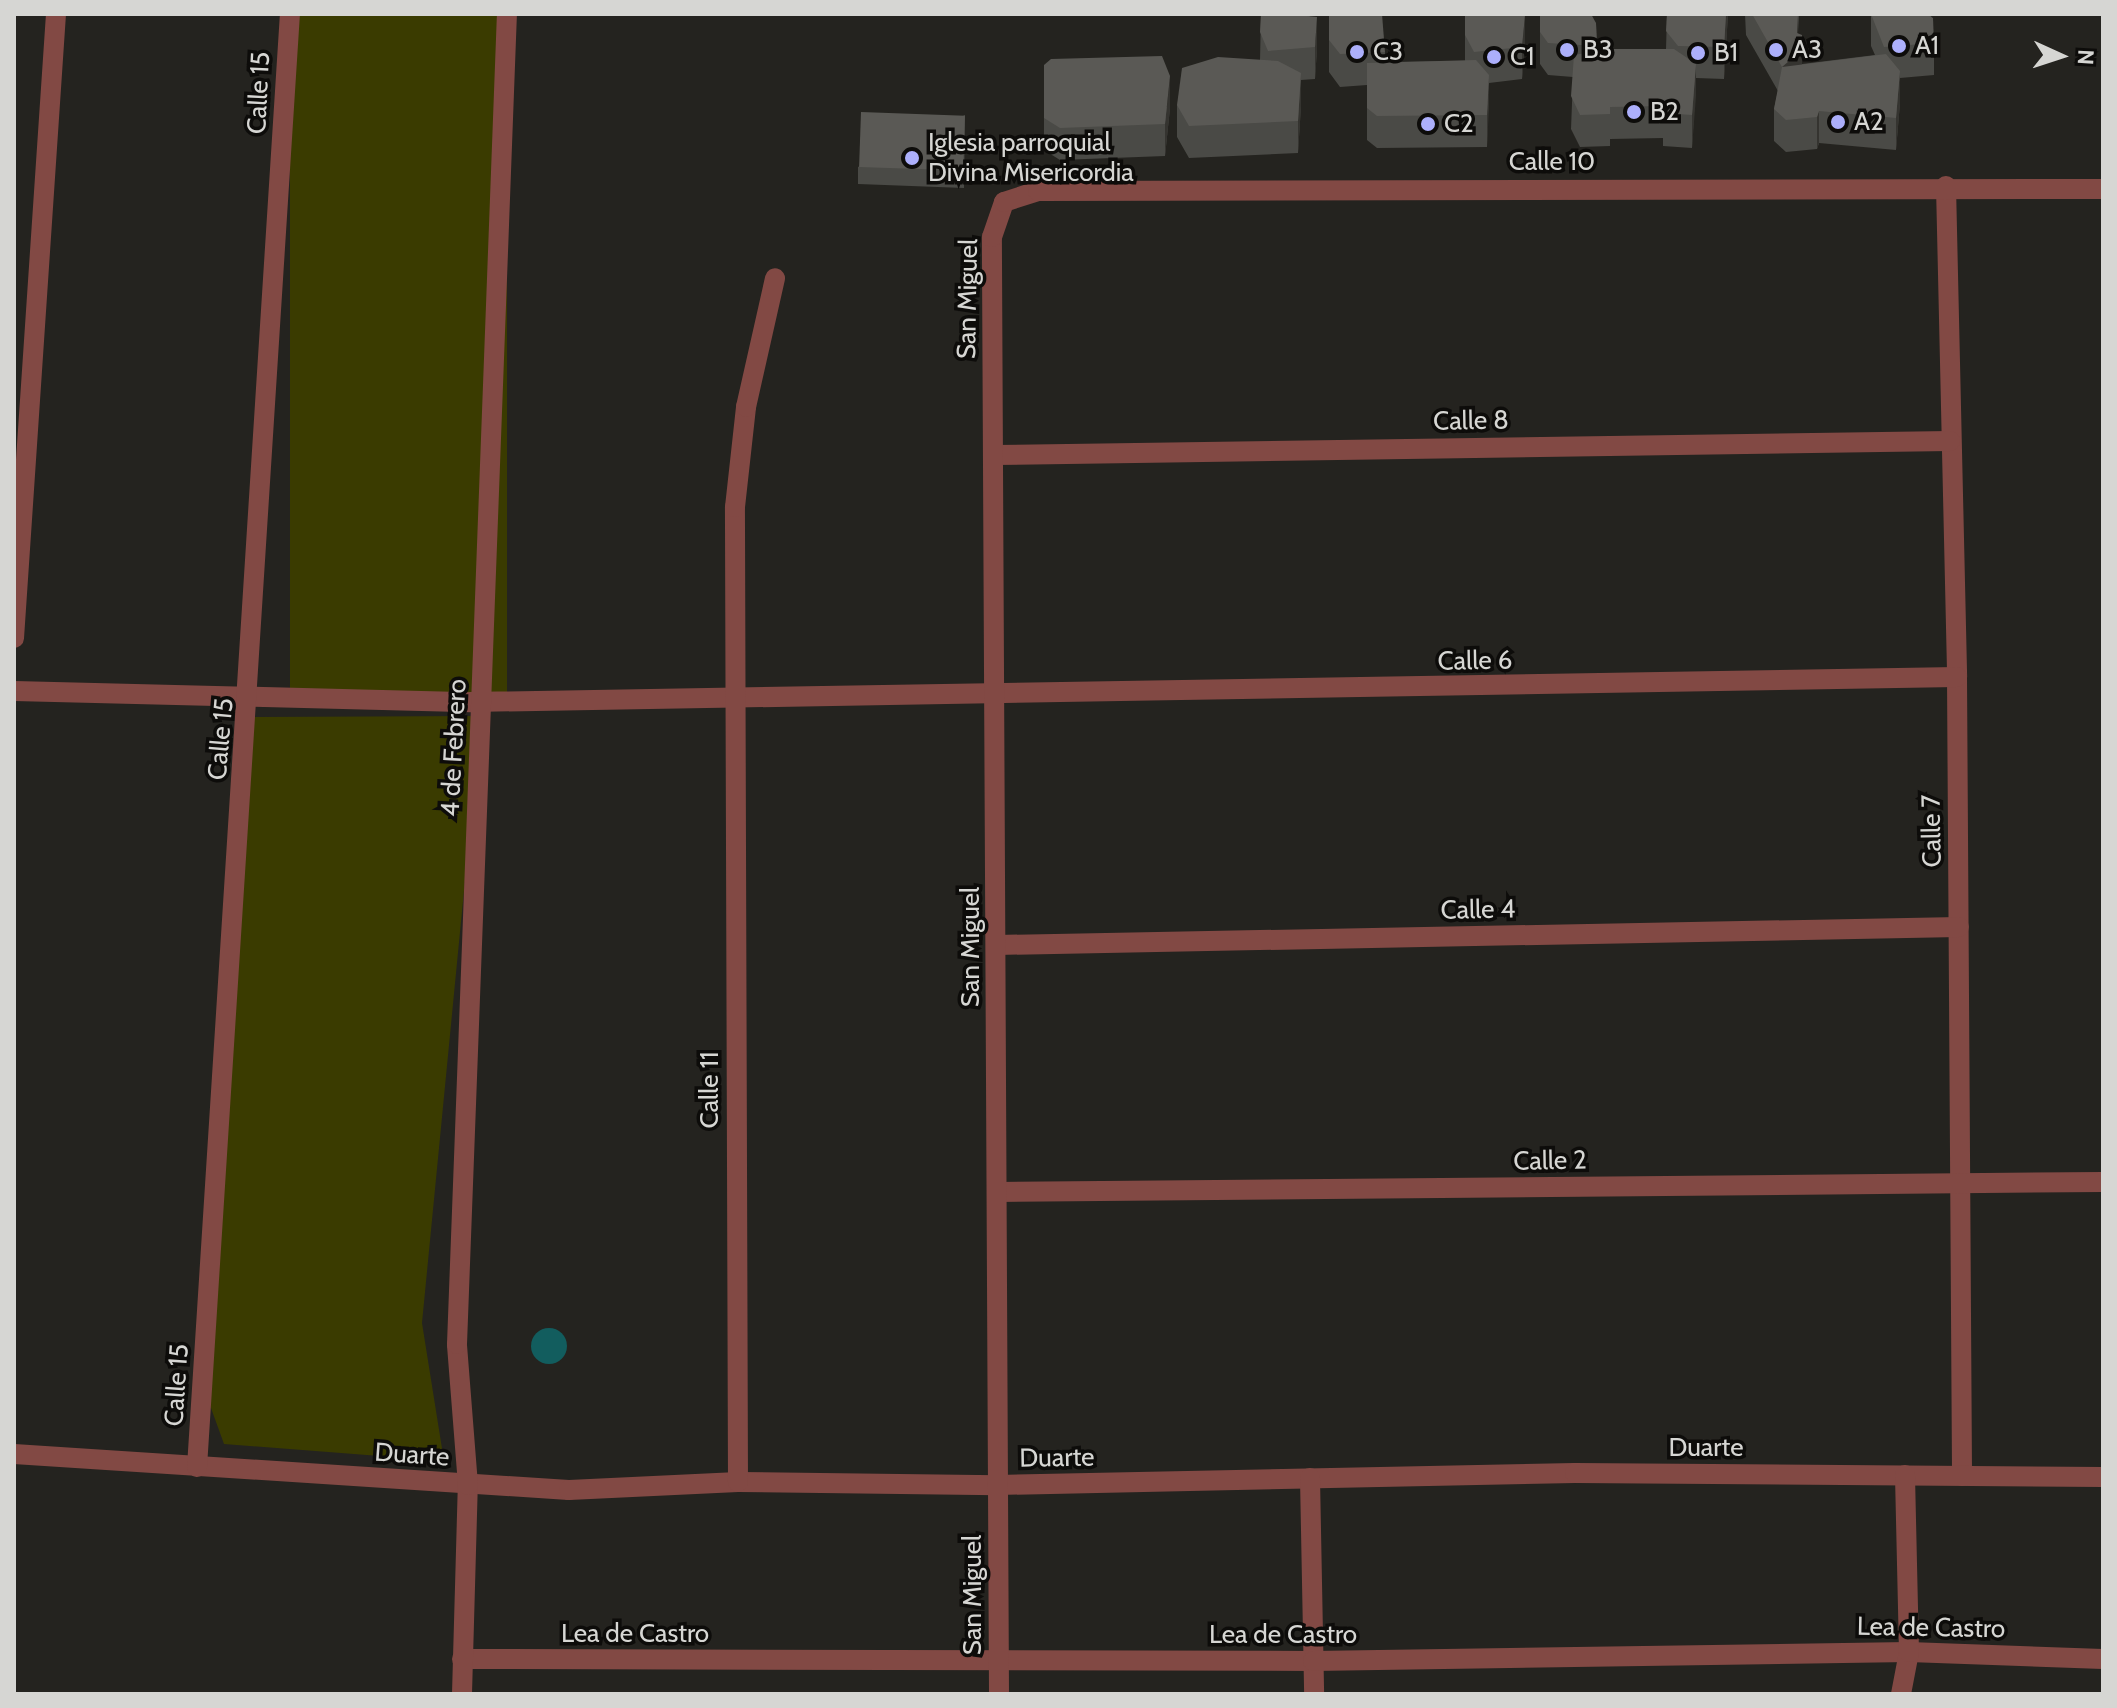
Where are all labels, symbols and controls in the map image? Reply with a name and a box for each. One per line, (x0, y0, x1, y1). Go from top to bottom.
north arrow (2021, 16, 2101, 96)
place label: A1 (1915, 30, 1939, 62)
place label: B3 (1583, 34, 1613, 66)
place label: A3 (1792, 34, 1822, 66)
place label: C3 (1373, 36, 1403, 68)
place label: B1 (1714, 37, 1738, 69)
marker: A1 (1890, 37, 1908, 55)
place label: C1 (1510, 41, 1534, 73)
marker: B3 (1558, 41, 1576, 59)
marker: A3 (1767, 41, 1785, 59)
marker: C3 (1348, 43, 1366, 61)
marker: B1 (1689, 44, 1707, 62)
marker: C1 (1485, 48, 1503, 66)
text: N (2072, 49, 2099, 66)
street label: Calle 15 (241, 51, 277, 135)
place label: B2 (1650, 96, 1679, 128)
marker: B2 (1625, 103, 1643, 121)
place label: A2 (1854, 106, 1884, 138)
place label: C2 (1444, 108, 1474, 140)
marker: A2 (1829, 113, 1847, 131)
marker: C2 (1419, 115, 1437, 133)
place label: Iglesia parroquial Divina Misericordia (928, 127, 1134, 188)
street label: Calle 10 (1509, 146, 1595, 178)
marker: Iglesia parroquial Divina Misericordia (903, 149, 921, 167)
street label: San Miguel (951, 239, 985, 359)
street label: Calle 8 (1433, 405, 1509, 437)
street label: Calle 6 (1437, 645, 1513, 677)
street label: 4 de Febrero (435, 678, 473, 818)
street label: Calle 15 (202, 697, 240, 781)
street label: Calle 7 (1916, 794, 1948, 868)
street label: San Miguel (955, 887, 987, 1007)
street label: Calle 4 (1440, 894, 1516, 926)
street label: Calle 11 (694, 1052, 726, 1128)
street label: Calle 2 (1513, 1145, 1587, 1177)
street label: Calle 15 (159, 1343, 195, 1427)
street label: Duarte (1668, 1432, 1744, 1464)
street label: Duarte (373, 1437, 451, 1473)
street label: Duarte (1019, 1442, 1095, 1474)
street label: San Miguel (957, 1535, 989, 1655)
street label: Lea de Castro (1857, 1611, 2005, 1645)
street label: Lea de Castro (561, 1618, 709, 1650)
street label: Lea de Castro (1209, 1619, 1357, 1651)

